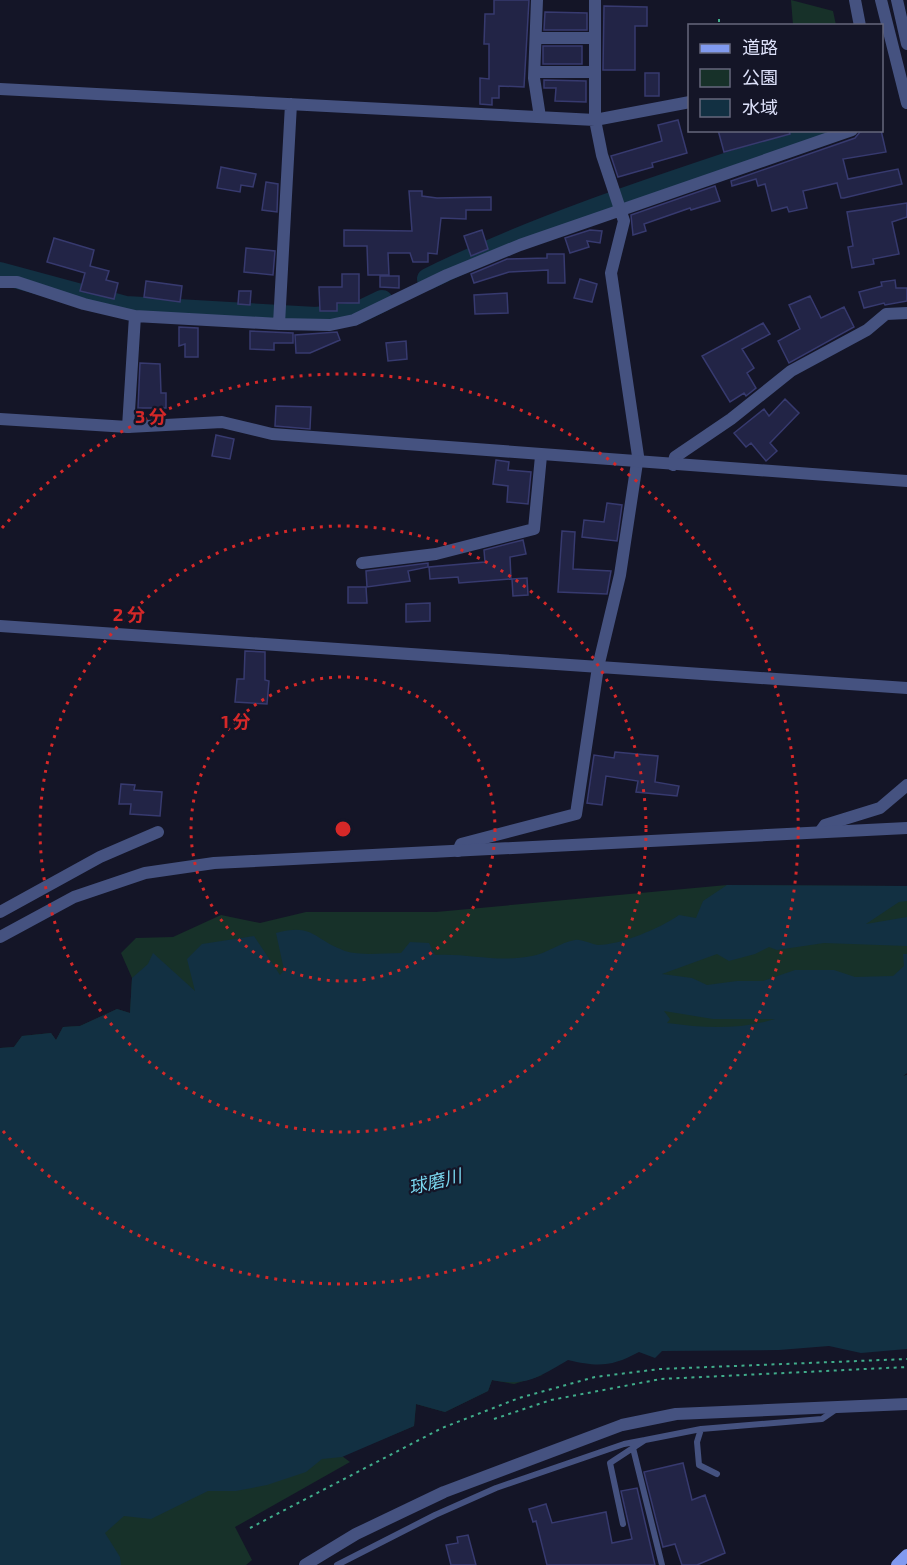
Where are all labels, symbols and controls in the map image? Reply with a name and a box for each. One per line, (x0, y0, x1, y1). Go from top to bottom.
legend (688, 24, 883, 132)
text: 道路 (742, 36, 778, 58)
text: 公園 (742, 66, 778, 88)
text: 水域 (742, 96, 778, 118)
text: 3 分 (135, 405, 167, 427)
text: 2 分 (113, 603, 145, 625)
text: 1 分 (221, 710, 251, 732)
centre of rings (333, 819, 353, 839)
water label: 球磨川 (406, 1163, 466, 1198)

